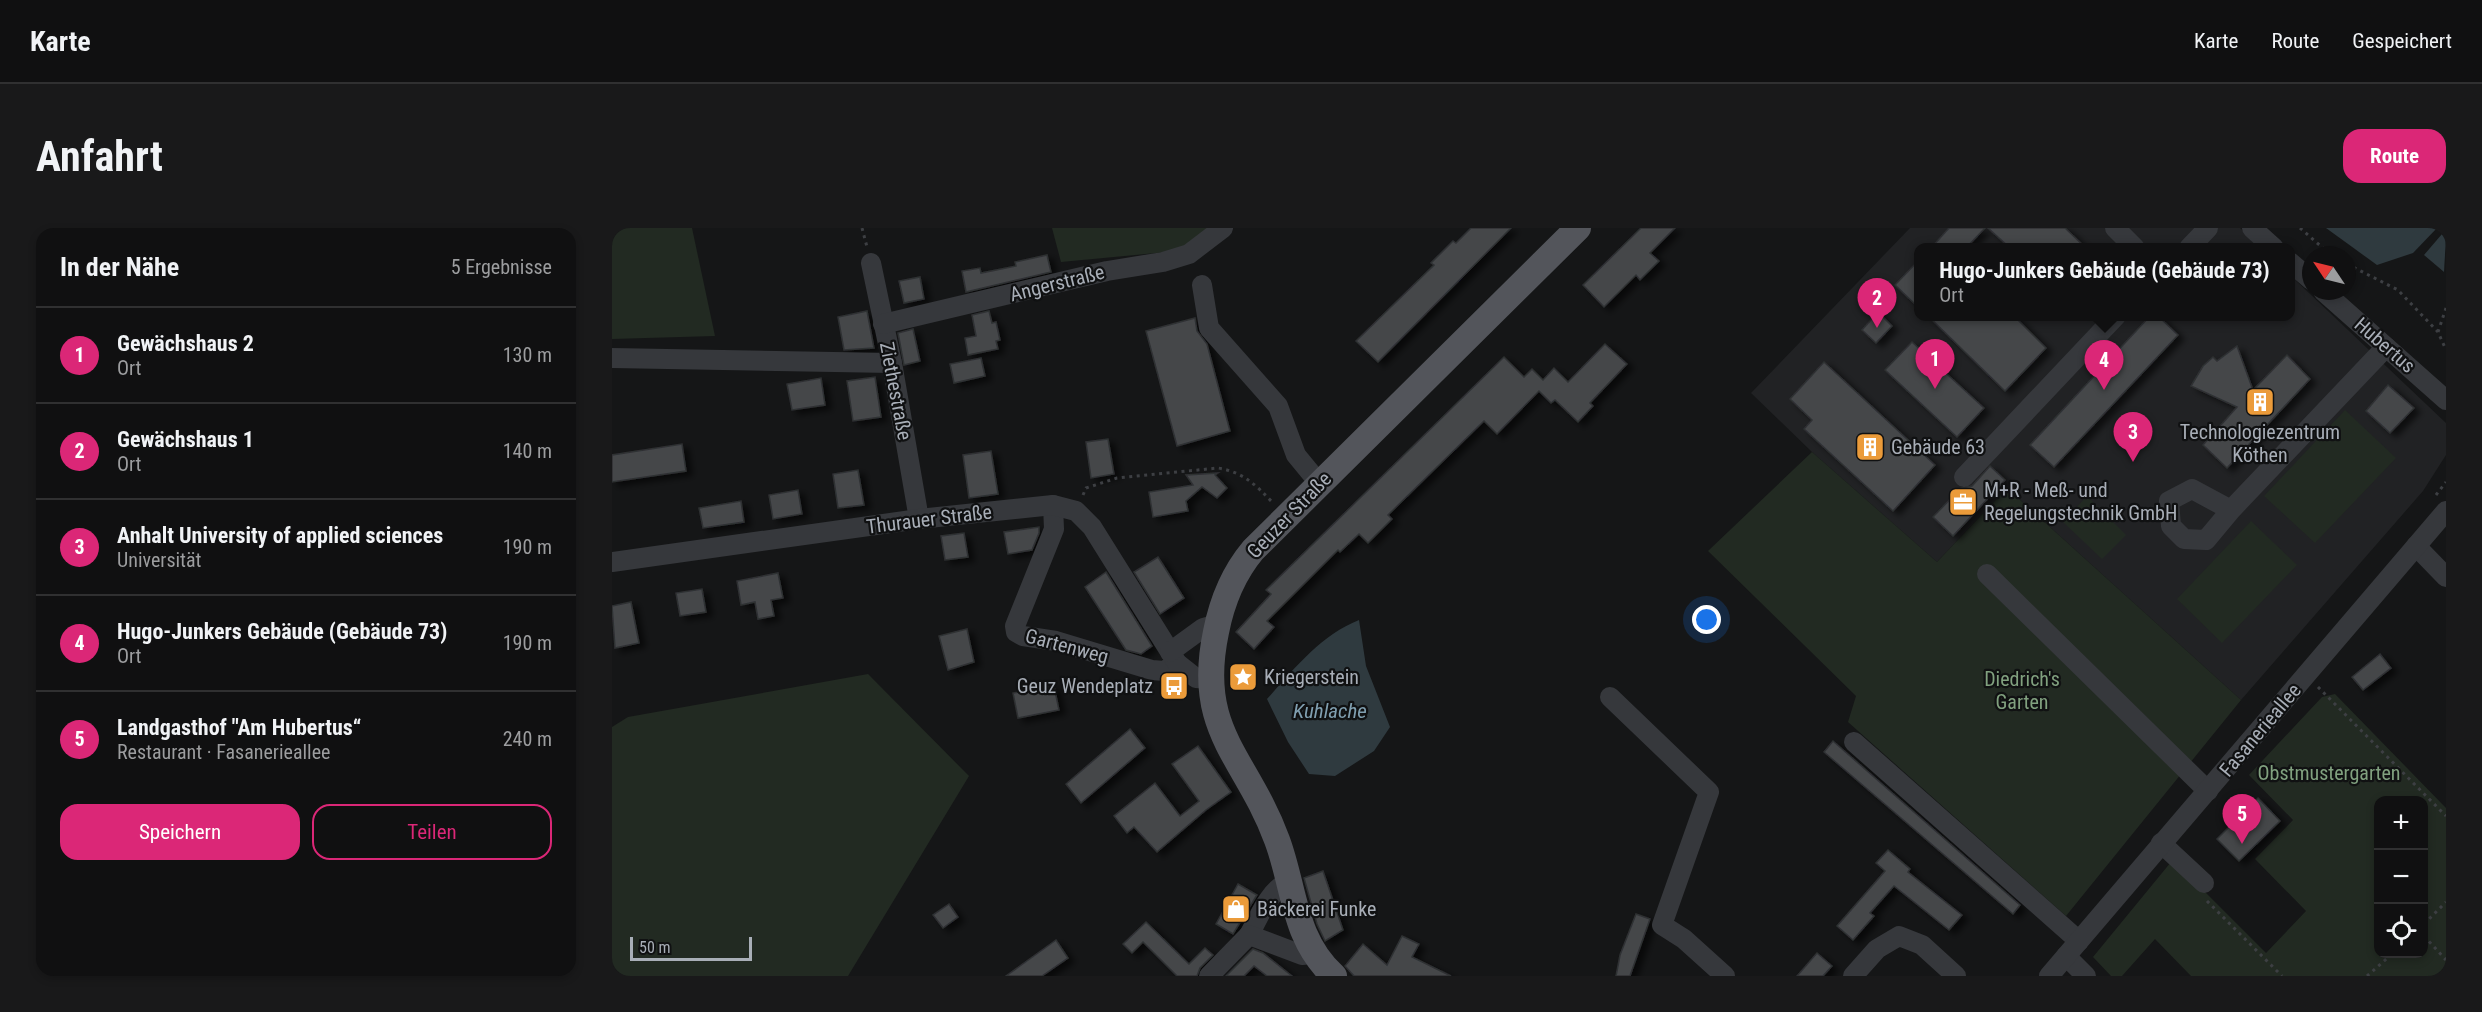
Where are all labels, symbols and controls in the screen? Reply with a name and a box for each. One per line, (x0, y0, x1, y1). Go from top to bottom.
text: Karte (30, 25, 91, 58)
text: Karte (2194, 29, 2238, 53)
text: Route (2271, 29, 2319, 53)
text: Gespeichert (2352, 29, 2452, 53)
button: Route (2343, 129, 2446, 183)
text: Anfahrt (36, 132, 163, 181)
popup (1914, 243, 2295, 321)
north arrow (2302, 246, 2356, 300)
text: In der Nähe (60, 252, 179, 282)
text: 5 Ergebnisse (451, 255, 552, 279)
text: Hugo-Junkers Gebäude (Gebäude 73) (1939, 258, 2270, 283)
street label: Angerstraße (1007, 260, 1107, 306)
pin: 2 (1858, 279, 1896, 328)
text: Ort (1939, 283, 1964, 307)
street label: Hubertus (2350, 312, 2420, 378)
text: Gewächshaus 2 (117, 331, 254, 356)
street label: Ziethestraße (875, 340, 917, 442)
pin: 1 (1916, 340, 1954, 389)
pin: 4 (2084, 340, 2124, 390)
text: 1 (74, 343, 85, 367)
text: 130 m (503, 343, 552, 367)
text: Ort (117, 356, 142, 380)
building icon: Technologiezentrum Köthen (2244, 386, 2276, 418)
pin: 3 (2114, 412, 2152, 462)
place label: Technologiezentrum Köthen (2180, 420, 2340, 467)
text: Gewächshaus 1 (117, 427, 254, 452)
building icon: Gebäude 63 (1854, 431, 1886, 463)
place label: Gebäude 63 (1891, 435, 1985, 459)
text: 2 (74, 439, 85, 463)
text: 140 m (503, 439, 552, 463)
text: Ort (117, 452, 142, 476)
street label: Geuzer Straße (1242, 467, 1336, 563)
place label: M+R - Meß- und Regelungstechnik GmbH (1984, 478, 2177, 525)
office icon: M+R - Meß- und Regelungstechnik GmbH (1947, 486, 1979, 518)
street label: Thurauer Straße (865, 499, 993, 539)
text: Anhalt University of applied sciences (117, 523, 443, 548)
text: 3 (74, 535, 85, 559)
text: 190 m (503, 535, 552, 559)
text: Universität (117, 548, 202, 572)
your location (1692, 605, 1721, 634)
text: Hugo-Junkers Gebäude (Gebäude 73) (117, 619, 447, 644)
street label: Gartenweg (1023, 623, 1111, 669)
text: 4 (74, 631, 85, 655)
text: 190 m (503, 631, 552, 655)
text: Ort (117, 644, 142, 668)
place icon: Kriegerstein (1227, 661, 1259, 693)
place label: Kriegerstein (1264, 665, 1359, 689)
park label: Diedrich's Garten (1984, 667, 2060, 714)
bus stop icon: Geuz Wendeplatz (1158, 670, 1190, 702)
place label: Geuz Wendeplatz (1017, 674, 1153, 698)
street label: Fasanerieallee (2214, 679, 2306, 781)
water label: Kuhlache (1293, 699, 1367, 723)
text: Landgasthof "Am Hubertus“ (117, 715, 361, 740)
text: 5 (74, 727, 85, 751)
text: 240 m (503, 727, 552, 751)
text: Restaurant · Fasanerieallee (117, 740, 330, 764)
park label: Obstmustergarten (2258, 761, 2400, 785)
pin: 5 (2222, 794, 2262, 844)
map controls (2374, 796, 2428, 958)
button: + (2374, 796, 2428, 850)
button: Speichern (60, 804, 300, 860)
button: Teilen (312, 804, 552, 860)
button: − (2374, 850, 2428, 904)
shop icon: Bäckerei Funke (1220, 893, 1252, 925)
place label: Bäckerei Funke (1257, 897, 1376, 921)
button: locate (2374, 904, 2428, 958)
scale bar (630, 934, 752, 962)
text: 50 m (639, 938, 671, 957)

